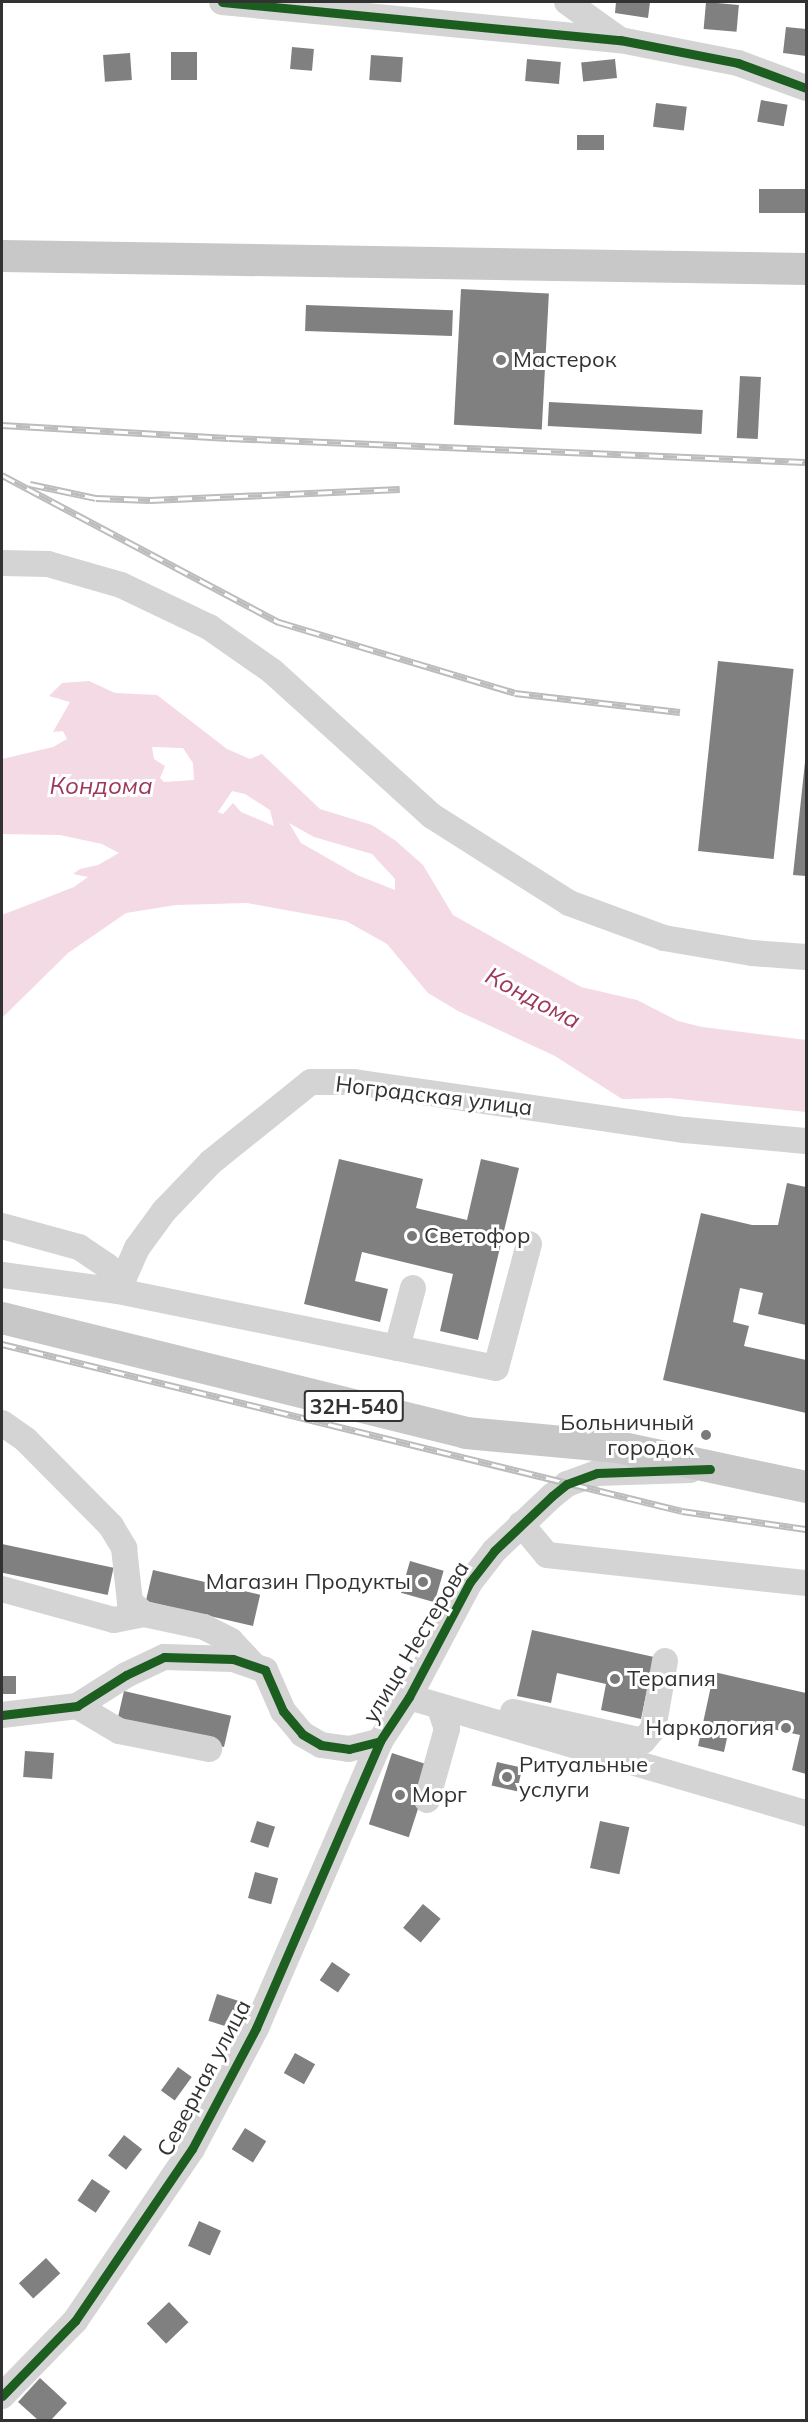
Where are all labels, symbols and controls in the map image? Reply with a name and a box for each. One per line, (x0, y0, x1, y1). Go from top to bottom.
place label: Мастерок (513, 347, 617, 373)
marker: Мастерок (494, 353, 508, 367)
water label: Кондома (49, 772, 153, 800)
water label: Кондома (481, 961, 585, 1035)
street label: Ноградская улица (334, 1071, 534, 1121)
place label: Светофор (424, 1223, 530, 1249)
marker: Светофор (405, 1229, 419, 1243)
road number: 32Н-540 (303, 1388, 405, 1424)
place label: Больничный городок (560, 1409, 694, 1460)
marker: Больничный городок (699, 1428, 713, 1442)
street label: улица Нестерова (357, 1556, 475, 1728)
place label: Магазин Продукты (206, 1569, 411, 1595)
marker: Магазин Продукты (416, 1575, 430, 1589)
place label: Терапия (627, 1666, 716, 1692)
marker: Терапия (608, 1672, 622, 1686)
place label: Наркология (645, 1715, 774, 1741)
marker: Наркология (779, 1721, 793, 1735)
place label: Ритуальные услуги (519, 1751, 648, 1802)
marker: Ритуальные услуги (500, 1770, 514, 1784)
place label: Морг (412, 1782, 467, 1808)
marker: Морг (393, 1788, 407, 1802)
street label: Северная улица (152, 1995, 256, 2161)

